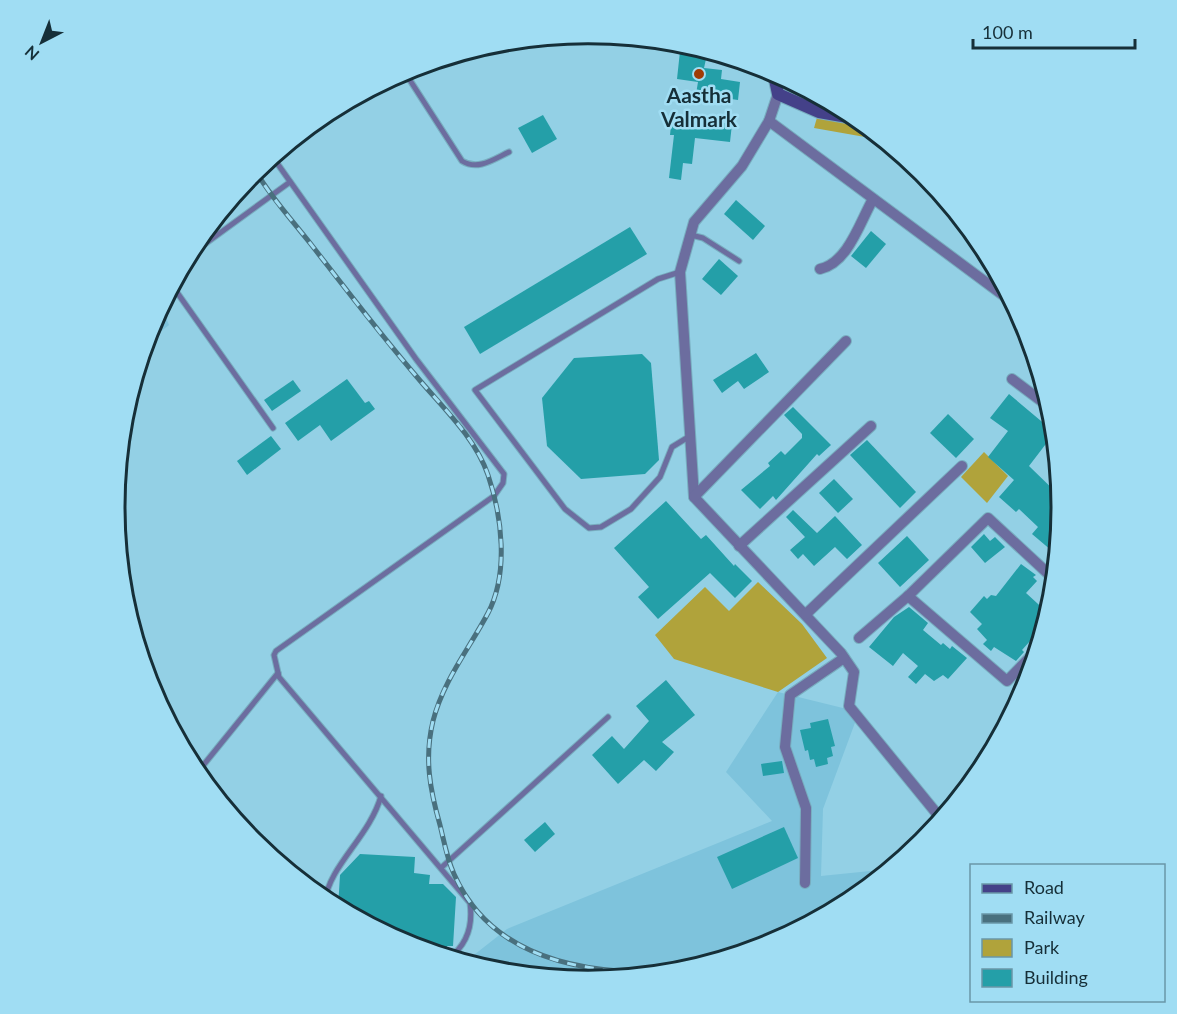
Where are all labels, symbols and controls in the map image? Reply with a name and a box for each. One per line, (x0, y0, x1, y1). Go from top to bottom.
north arrow (12, 12, 72, 72)
scale bar (973, 12, 1135, 50)
text: 100 m (982, 21, 1033, 43)
text: N (21, 42, 43, 65)
marker: Aastha Valmark (692, 67, 706, 81)
place label: Aastha Valmark (660, 82, 738, 131)
legend (970, 864, 1165, 1002)
text: Road (1024, 876, 1064, 898)
text: Railway (1024, 906, 1085, 928)
text: Park (1024, 936, 1060, 958)
text: Building (1024, 966, 1088, 988)

